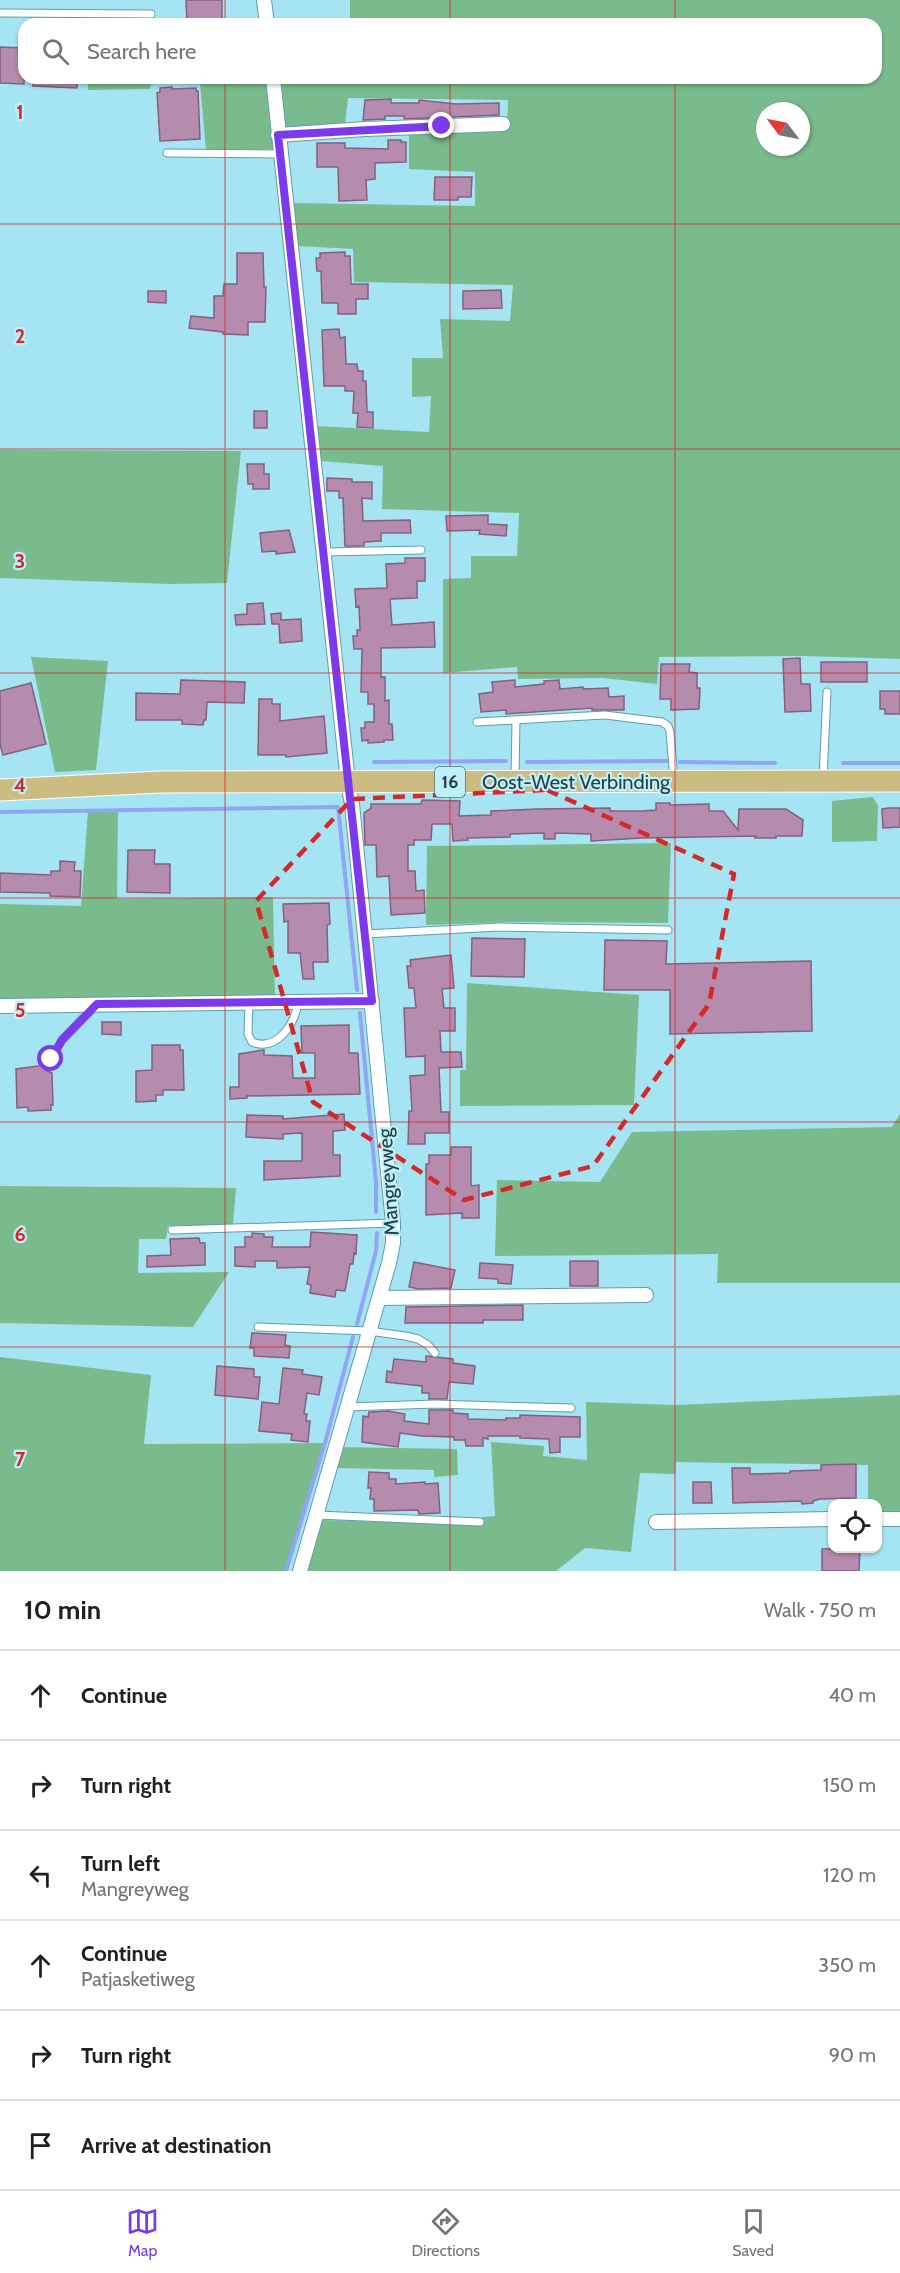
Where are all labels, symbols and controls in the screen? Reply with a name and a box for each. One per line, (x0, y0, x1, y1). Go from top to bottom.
search box (18, 18, 882, 84)
icon: search (39, 35, 72, 68)
text: Search here (87, 38, 196, 65)
text: 1 (16, 100, 24, 124)
north arrow (756, 102, 810, 156)
route end (428, 112, 454, 138)
text: 2 (15, 324, 25, 348)
text: 3 (15, 549, 25, 573)
road number: 16 (435, 767, 465, 797)
street label: Oost-West Verbinding (482, 770, 671, 794)
text: 4 (14, 773, 26, 797)
text: 5 (15, 998, 25, 1022)
route start (37, 1045, 63, 1071)
street label: Mangreyweg (372, 1126, 404, 1237)
text: 6 (14, 1222, 26, 1246)
text: 7 (15, 1447, 26, 1471)
map controls (828, 1499, 882, 1553)
button: locate (828, 1499, 882, 1553)
text: 10 min (24, 1594, 101, 1626)
text: Walk · 750 m (764, 1598, 876, 1622)
icon: ahead (24, 1679, 57, 1712)
text: Continue (81, 1682, 167, 1709)
text: 40 m (828, 1683, 876, 1707)
icon: right (24, 1769, 57, 1802)
text: Turn right (81, 1772, 171, 1799)
text: 150 m (823, 1773, 876, 1797)
text: Turn left (81, 1850, 160, 1877)
icon: left (24, 1859, 57, 1892)
text: 120 m (823, 1863, 876, 1887)
text: Mangreyweg (81, 1877, 189, 1901)
text: Continue (81, 1940, 167, 1967)
icon: ahead (24, 1949, 57, 1982)
text: 350 m (818, 1953, 876, 1977)
text: Patjasketiweg (81, 1967, 195, 1991)
icon: right (24, 2039, 57, 2072)
text: Turn right (81, 2042, 171, 2069)
text: 90 m (829, 2043, 876, 2067)
icon: arrive (24, 2129, 57, 2162)
text: Arrive at destination (81, 2132, 271, 2159)
tab: Map (126, 2205, 159, 2260)
tab: Directions (412, 2205, 480, 2260)
tab: Saved (732, 2205, 774, 2260)

